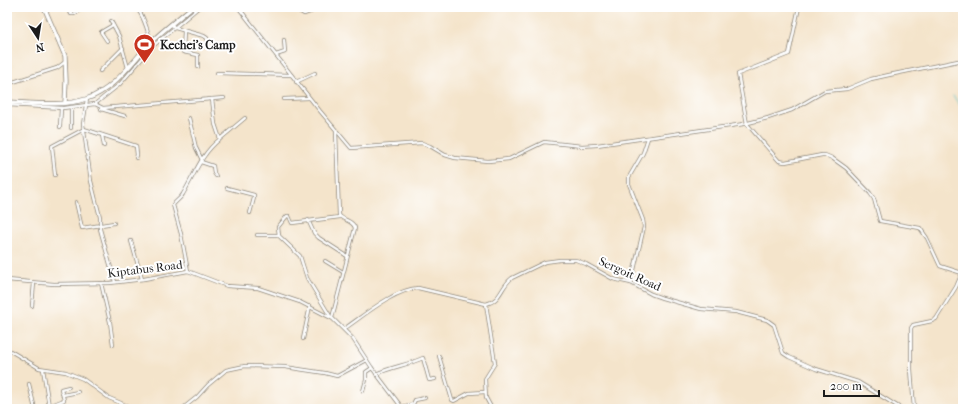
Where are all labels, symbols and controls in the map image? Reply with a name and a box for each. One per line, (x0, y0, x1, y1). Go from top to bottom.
north arrow (18, 18, 58, 58)
sports icon: Kechei's Camp (131, 32, 157, 65)
place label: Kechei's Camp (160, 38, 236, 53)
text: N (34, 40, 45, 55)
street label: Sergoit Road (597, 254, 664, 294)
street label: Kiptabus Road (107, 257, 184, 281)
scale bar (824, 372, 879, 398)
text: 200 m (830, 379, 862, 393)

